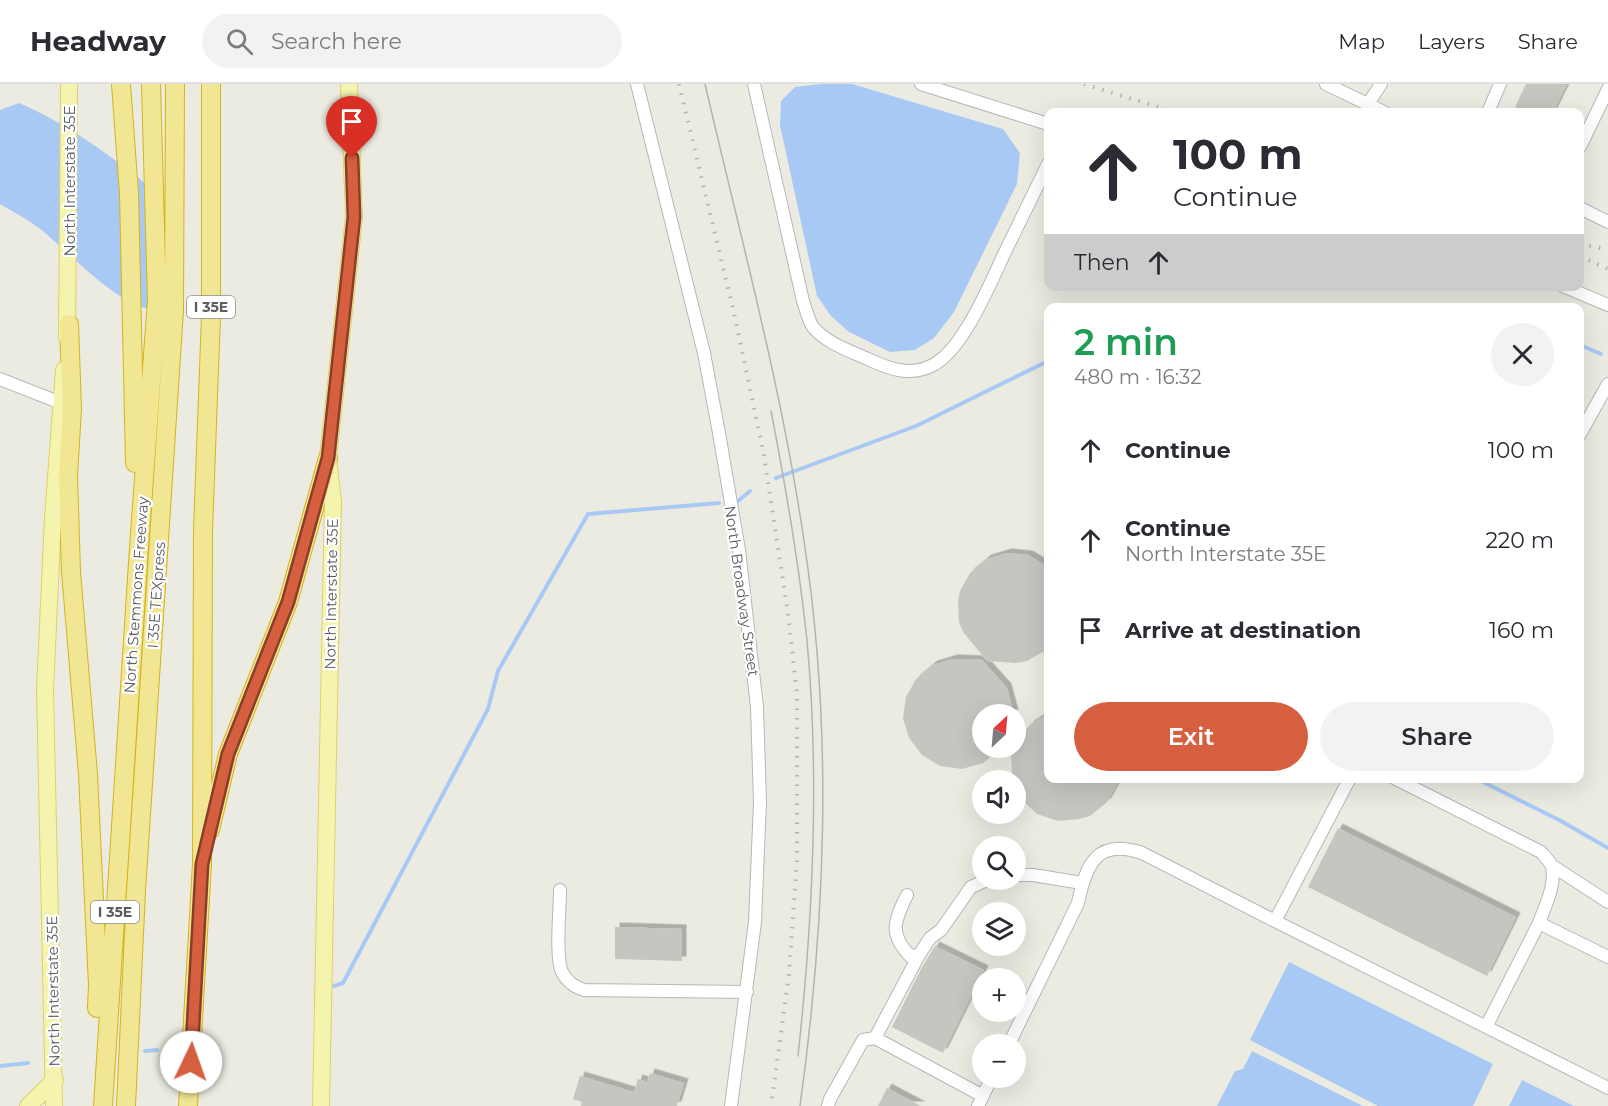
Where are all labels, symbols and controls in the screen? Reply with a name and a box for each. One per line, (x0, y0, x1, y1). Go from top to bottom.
search box (202, 14, 622, 68)
text: Headway (30, 24, 166, 58)
icon: search (223, 25, 256, 58)
text: Search here (271, 28, 402, 55)
text: Map (1338, 29, 1385, 54)
text: Layers (1418, 29, 1485, 54)
text: Share (1518, 29, 1578, 54)
pin (326, 96, 377, 158)
street label: North Interstate 35E (60, 105, 79, 257)
icon: arrive (335, 105, 368, 138)
text: 100 m (1173, 128, 1302, 180)
icon: ahead (1074, 132, 1152, 210)
text: Continue (1173, 180, 1298, 213)
icon: ahead (1142, 246, 1175, 279)
text: Then (1074, 249, 1130, 276)
road number: I 35E (187, 296, 235, 318)
text: 2 min (1074, 320, 1178, 364)
button: close (1491, 323, 1554, 386)
text: 480 m · 16:32 (1074, 365, 1202, 389)
icon: ahead (1074, 434, 1107, 467)
text: Continue (1125, 437, 1231, 464)
text: 100 m (1488, 437, 1554, 464)
street label: North Stemmons Freeway (120, 495, 152, 694)
street label: North Broadway Street (721, 504, 763, 678)
text: Continue (1125, 515, 1231, 542)
street label: North Interstate 35E (320, 518, 342, 670)
icon: ahead (1074, 524, 1107, 557)
text: 220 m (1485, 527, 1554, 554)
street label: I 35E TEXpress (143, 541, 169, 649)
text: North Interstate 35E (1125, 542, 1326, 566)
icon: arrive (1074, 614, 1107, 647)
text: Arrive at destination (1125, 617, 1361, 644)
text: 160 m (1489, 617, 1554, 644)
button: Exit (1074, 702, 1308, 771)
button: Share (1320, 702, 1554, 771)
north arrow (972, 704, 1026, 758)
map controls (972, 704, 1026, 1088)
button: sound (972, 770, 1026, 824)
button: search (972, 836, 1026, 890)
road number: I 35E (91, 901, 139, 923)
button: layers (972, 902, 1026, 956)
street label: North Interstate 35E (42, 915, 64, 1067)
button: + (972, 968, 1026, 1022)
position arrow (159, 1030, 223, 1094)
button: − (972, 1034, 1026, 1088)

